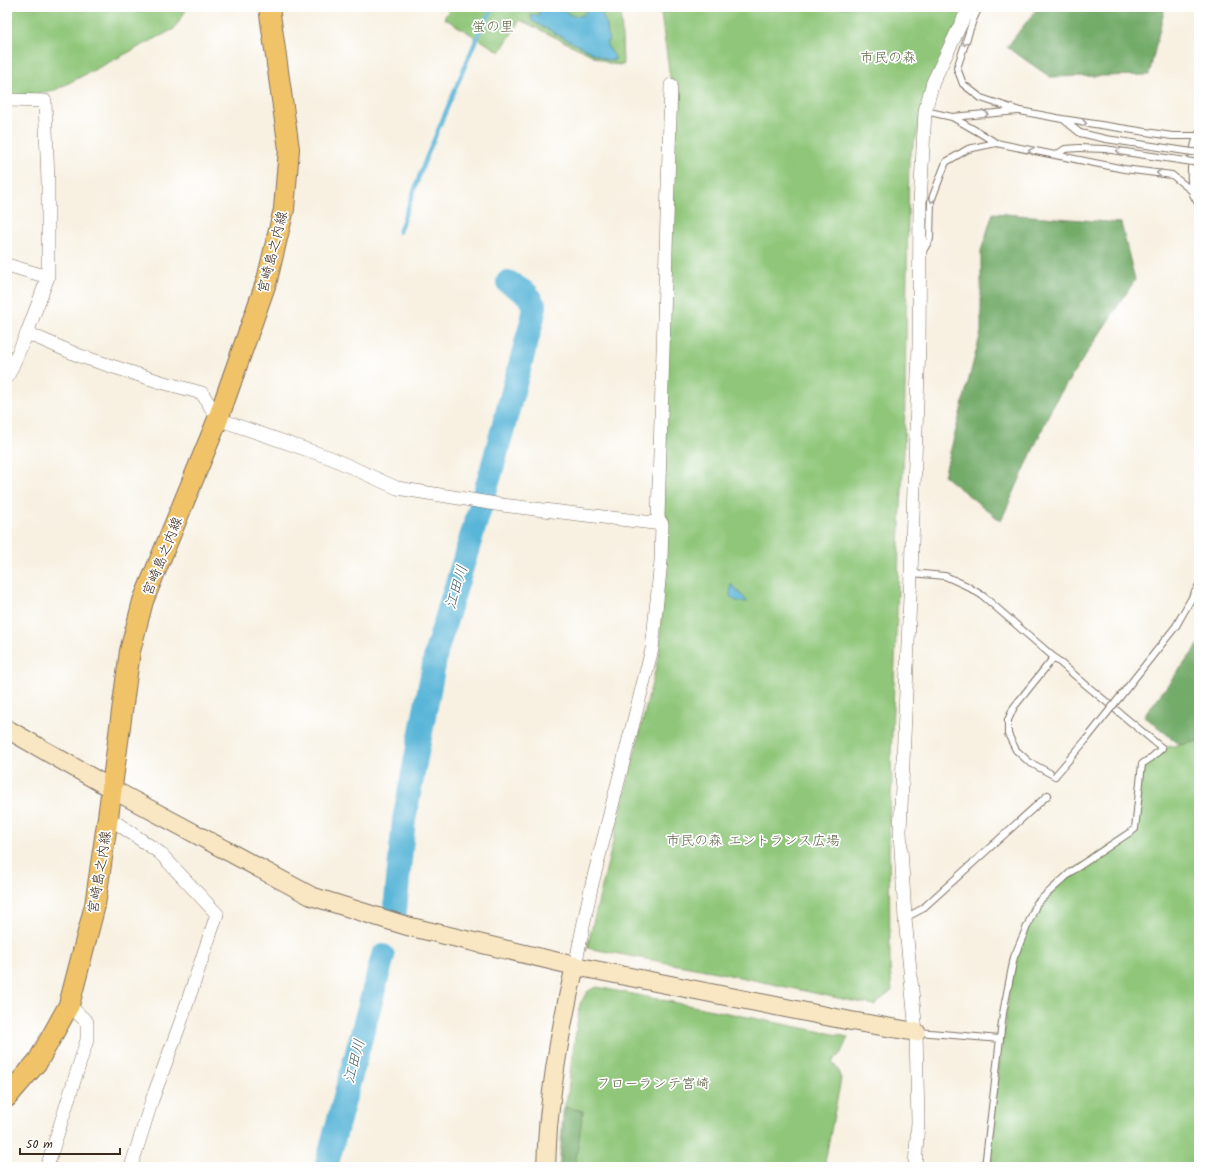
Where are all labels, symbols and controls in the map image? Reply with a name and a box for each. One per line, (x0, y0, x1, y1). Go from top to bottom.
park label: 蛍の里 (472, 16, 514, 38)
one-way arrow (962, 40, 970, 47)
park label: 市民の森 (860, 47, 916, 69)
one-way arrow (983, 110, 989, 119)
one-way arrow (1081, 118, 1087, 126)
one-way arrow (1028, 147, 1034, 156)
one-way arrow (1116, 147, 1122, 156)
one-way arrow (1156, 169, 1162, 178)
one-way arrow (929, 197, 937, 203)
street label: 宮崎島之内線 (252, 209, 294, 296)
street label: 宮崎島之内線 (137, 513, 189, 599)
water label: 江田川 (439, 562, 475, 612)
street label: 宮崎島之内線 (83, 829, 117, 915)
park label: 市民の森 エントランス広場 (666, 830, 840, 852)
water label: 江田川 (338, 1036, 372, 1086)
park label: フローランテ宮崎 (597, 1073, 709, 1095)
scale bar (20, 1130, 120, 1156)
text: 50 m (26, 1135, 53, 1154)

